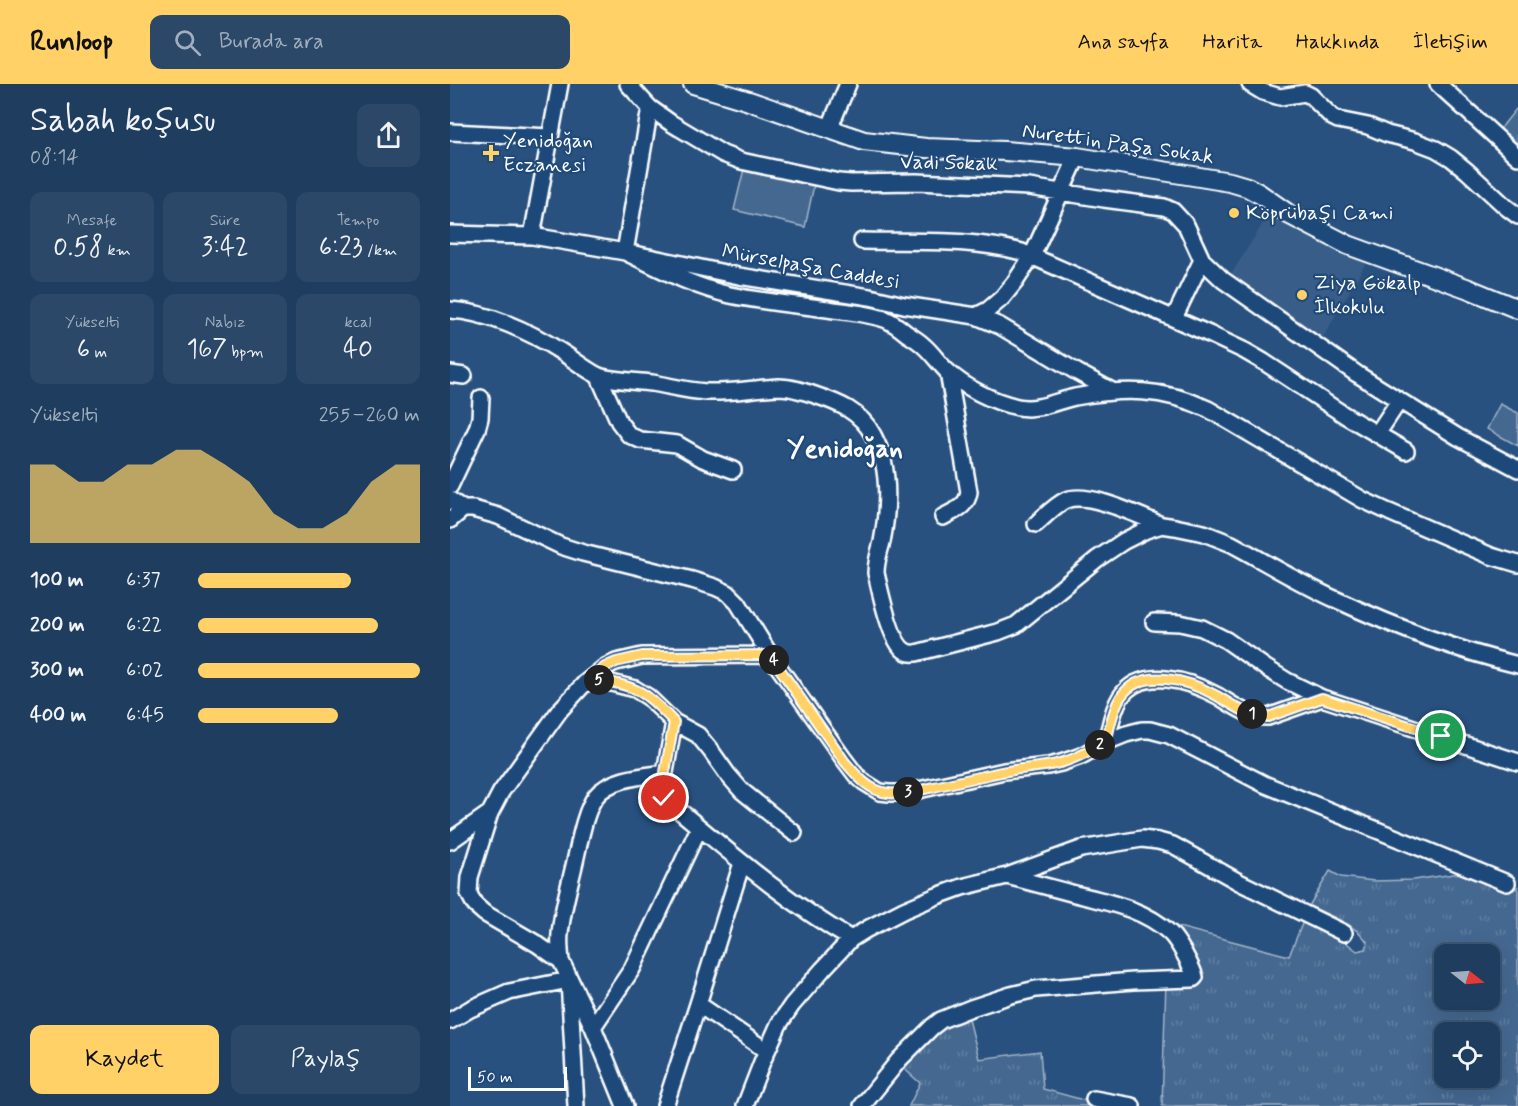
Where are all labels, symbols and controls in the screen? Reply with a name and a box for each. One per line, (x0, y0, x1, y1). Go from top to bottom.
search box (150, 15, 570, 69)
text: Runloop (30, 24, 114, 61)
icon: search (171, 26, 204, 59)
text: Burada ara (219, 28, 324, 56)
text: Ana sayfa (1077, 28, 1169, 56)
text: Harita (1202, 28, 1262, 56)
text: Hakkında (1295, 28, 1380, 56)
text: İletişim (1413, 28, 1488, 56)
text: Sabah koşusu (30, 99, 216, 143)
button: share (357, 104, 420, 167)
street label: Nurettin Paşa Sokak (1020, 117, 1216, 171)
place label: Yenidoğan Eczanesi (503, 127, 593, 179)
text: 08:14 (30, 144, 79, 171)
marker: Yenidoğan Eczanesi (484, 146, 498, 160)
street label: Vadi Sokak (900, 148, 998, 178)
place label: Köprübaşı Cami (1246, 199, 1393, 227)
marker: Köprübaşı Cami (1227, 206, 1241, 220)
text: Mesafe (67, 210, 117, 231)
text: Süre (210, 210, 240, 231)
text: Tempo (337, 210, 379, 231)
text: 0.58 (53, 231, 103, 265)
text: 3:42 (201, 231, 249, 265)
text: 6:23 (319, 231, 363, 265)
street label: Mürselpaşa Caddesi (720, 238, 902, 296)
text: km (103, 240, 131, 261)
text: /km (363, 240, 397, 261)
place label: Ziya Gökalp İlkokulu (1314, 269, 1421, 321)
marker: Ziya Gökalp İlkokulu (1295, 288, 1309, 302)
text: Yükselti (65, 312, 119, 333)
text: Nabız (205, 312, 245, 333)
text: kcal (345, 312, 371, 333)
text: 6 (77, 333, 90, 367)
text: 167 (186, 333, 227, 367)
text: 40 (343, 333, 373, 367)
text: m (90, 342, 107, 363)
text: bpm (227, 342, 264, 363)
text: Yükselti (30, 402, 98, 429)
text: 255–260 m (319, 402, 420, 429)
district label: Yenidoğan (787, 432, 903, 468)
text: 100 m (30, 567, 84, 594)
text: 6:37 (126, 567, 161, 594)
text: 200 m (30, 612, 85, 639)
text: 6:22 (126, 612, 162, 639)
pin: 4 (759, 645, 789, 675)
text: 4 (769, 649, 779, 670)
text: 300 m (30, 657, 84, 684)
text: 6:02 (126, 657, 163, 684)
pin: 5 (584, 665, 614, 695)
text: 5 (594, 669, 604, 690)
pin: 1 (1237, 699, 1267, 729)
text: 400 m (30, 702, 86, 729)
text: 6:45 (126, 702, 164, 729)
text: 1 (1248, 703, 1256, 724)
pin (1415, 710, 1466, 761)
icon: arrive (1424, 719, 1457, 752)
pin: 2 (1085, 730, 1115, 760)
text: 2 (1096, 734, 1104, 755)
pin (638, 772, 689, 823)
pin: 3 (893, 777, 923, 807)
icon: check (647, 781, 680, 814)
text: 3 (904, 781, 912, 802)
north arrow (1434, 944, 1500, 1010)
map controls (1434, 944, 1500, 1088)
button: locate (1434, 1022, 1500, 1088)
button: Kaydet (30, 1025, 219, 1094)
button: Paylaş (231, 1025, 420, 1094)
scale bar (468, 1064, 567, 1092)
text: 50 m (477, 1067, 513, 1088)

